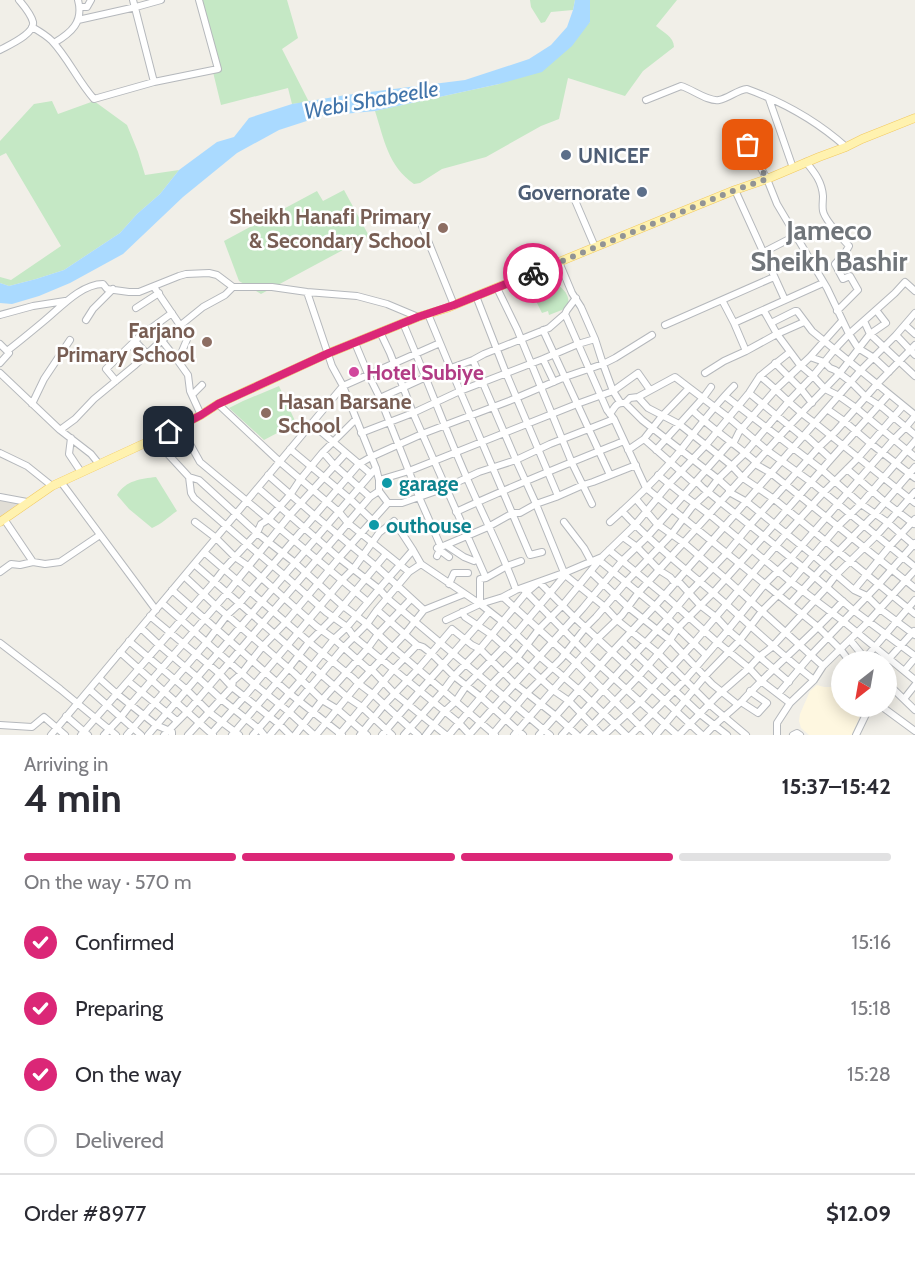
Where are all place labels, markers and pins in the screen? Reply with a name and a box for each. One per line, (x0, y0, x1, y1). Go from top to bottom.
pin (722, 119, 773, 170)
place label: UNICEF (578, 143, 650, 168)
marker: UNICEF (559, 148, 573, 162)
place label: Governorate (518, 180, 630, 205)
marker: Governorate (635, 185, 649, 199)
place label: Sheikh Hanafi Primary & Secondary School (229, 204, 432, 253)
marker: Sheikh Hanafi Primary & Secondary School (436, 221, 450, 235)
place label: Farjano Primary School (56, 318, 195, 367)
marker: Farjano Primary School (200, 335, 214, 349)
place label: Hotel Subiye (366, 360, 484, 385)
marker: Hotel Subiye (347, 365, 361, 379)
place label: Hasan Barsane School (278, 389, 412, 438)
pin (143, 406, 194, 457)
marker: Hasan Barsane School (259, 406, 273, 420)
place label: garage (399, 471, 459, 496)
marker: garage (380, 476, 394, 490)
place label: outhouse (386, 513, 472, 538)
marker: outhouse (367, 518, 381, 532)

